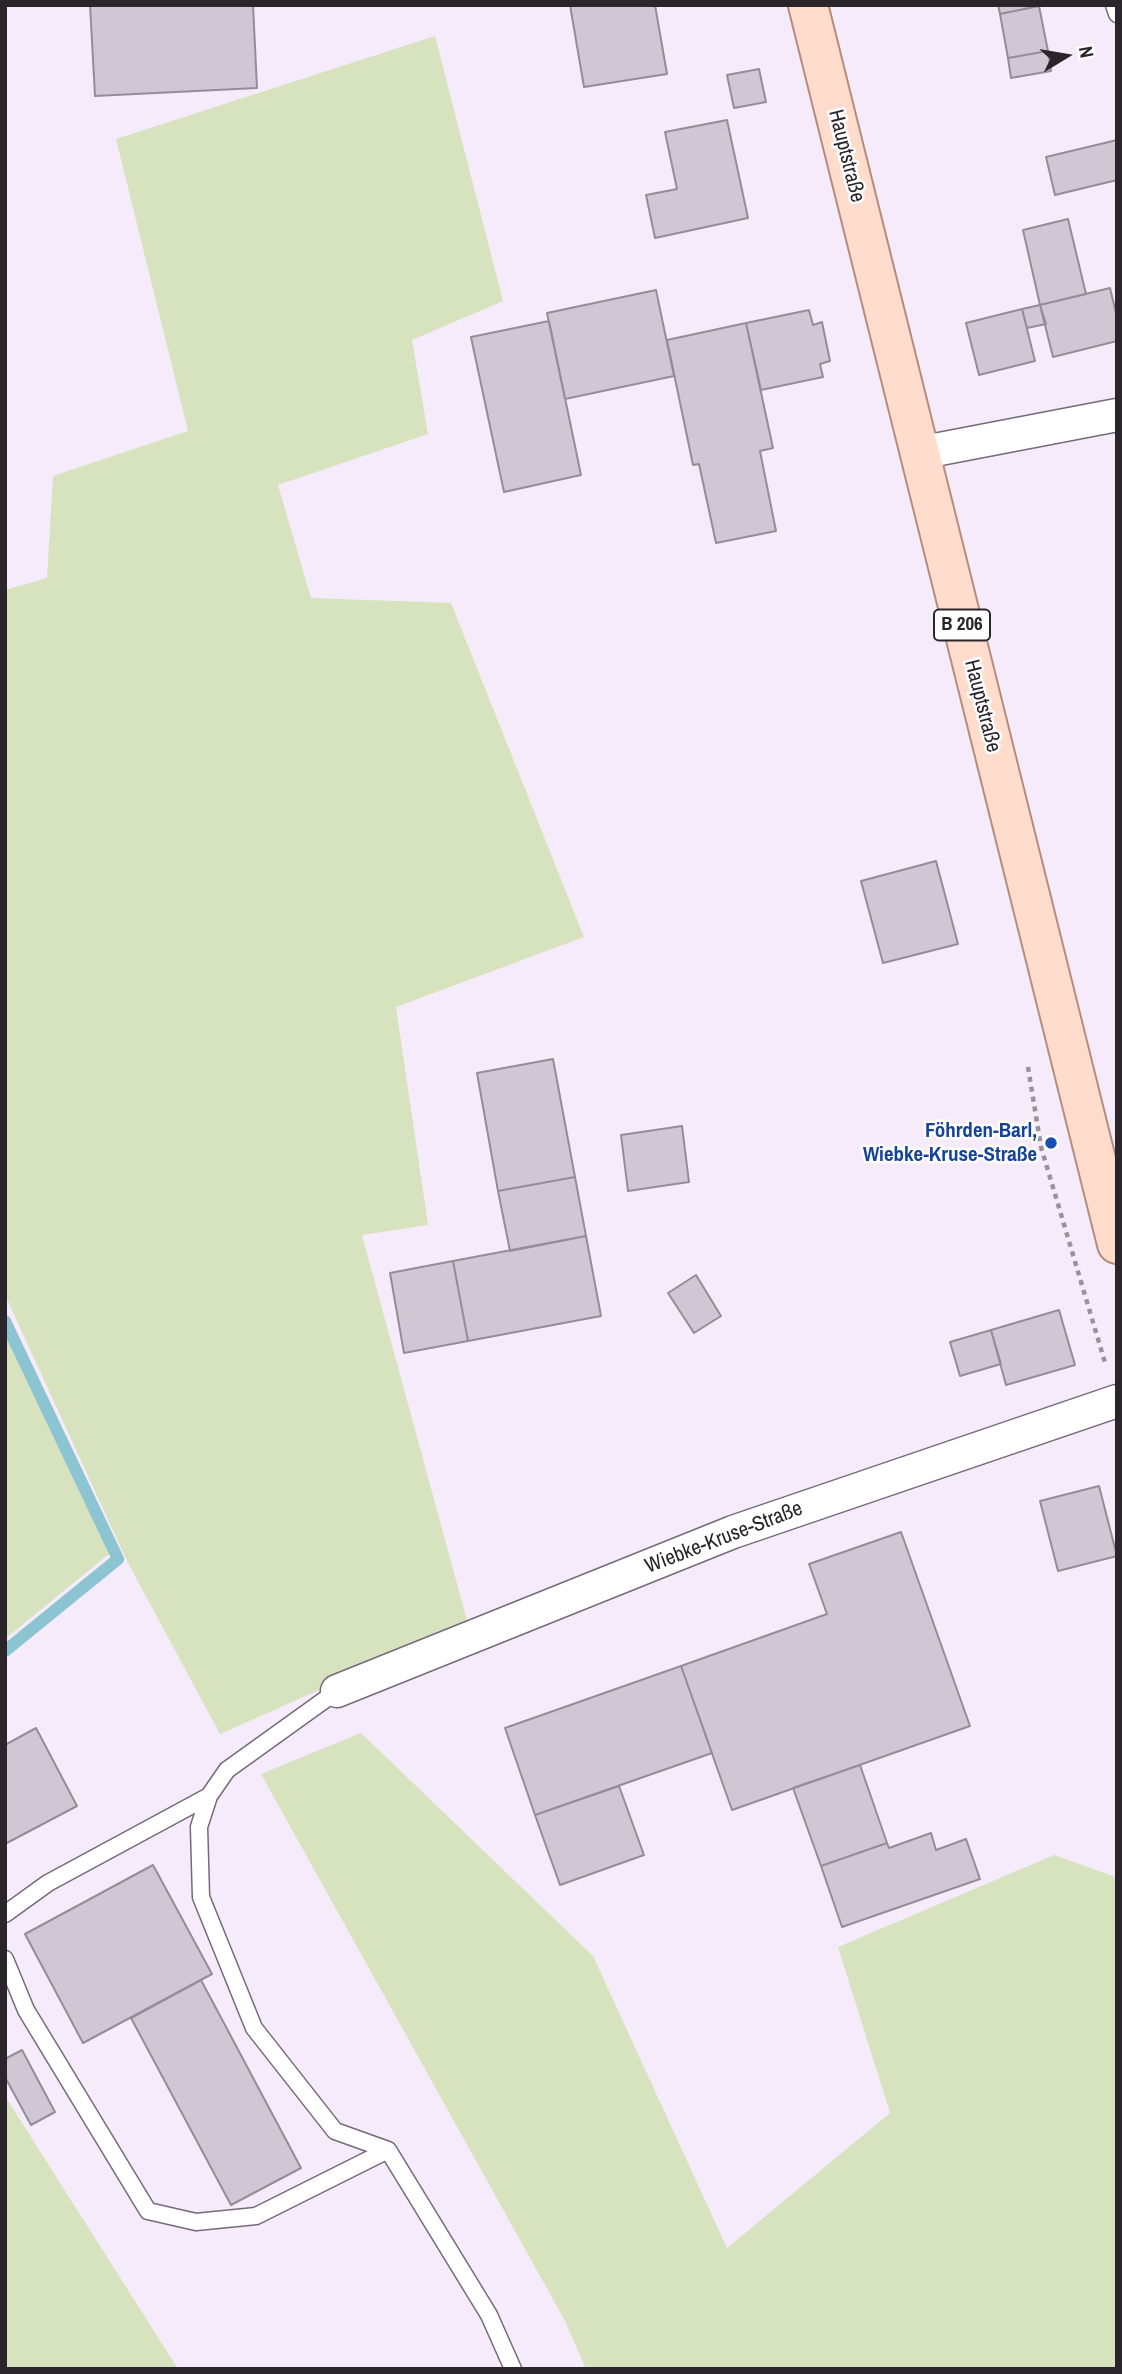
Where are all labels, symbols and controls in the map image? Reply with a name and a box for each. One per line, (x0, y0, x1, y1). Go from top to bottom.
north arrow (1031, 21, 1101, 91)
text: N (1073, 44, 1100, 60)
street label: Hauptstraße (822, 107, 870, 205)
road number: B 206 (934, 610, 990, 640)
street label: Hauptstraße (958, 657, 1006, 755)
place label: Föhrden-Barl, Wiebke-Kruse-Straße (863, 1118, 1037, 1168)
marker: Föhrden-Barl, Wiebke-Kruse-Straße (1043, 1135, 1059, 1151)
street label: Wiebke-Kruse-Straße (642, 1496, 806, 1580)

